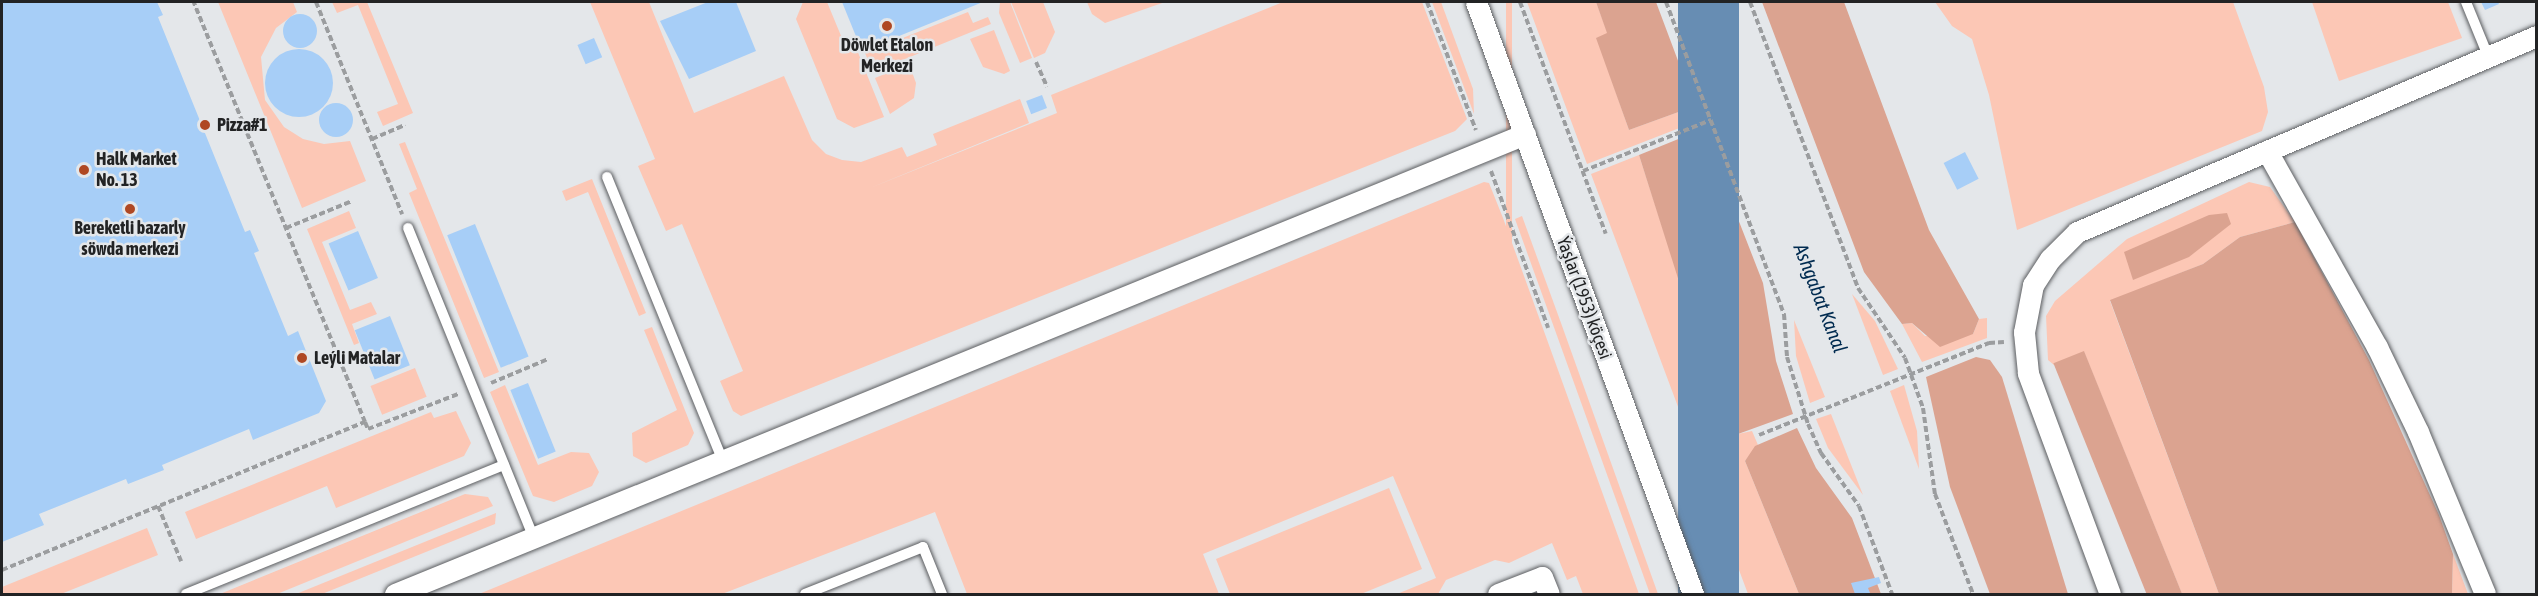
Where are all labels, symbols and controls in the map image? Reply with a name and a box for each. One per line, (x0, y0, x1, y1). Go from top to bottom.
marker: Döwlet Etalon Merkezi (880, 19, 894, 33)
place label: Döwlet Etalon Merkezi (841, 35, 933, 78)
place label: Pizza#1 (217, 114, 267, 136)
marker: Pizza#1 (198, 118, 212, 132)
place label: Halk Market No. 13 (96, 149, 177, 192)
marker: Halk Market No. 13 (77, 163, 91, 177)
marker: Bereketli bazarly söwda merkezi (123, 202, 137, 216)
place label: Bereketli bazarly söwda merkezi (74, 218, 186, 260)
street label: Ýaşlar (1953) köçesi (1552, 234, 1616, 362)
water label: Ashgabat Kanal (1789, 240, 1853, 356)
place label: Leýli Matalar (314, 347, 400, 369)
marker: Leýli Matalar (295, 351, 309, 365)

